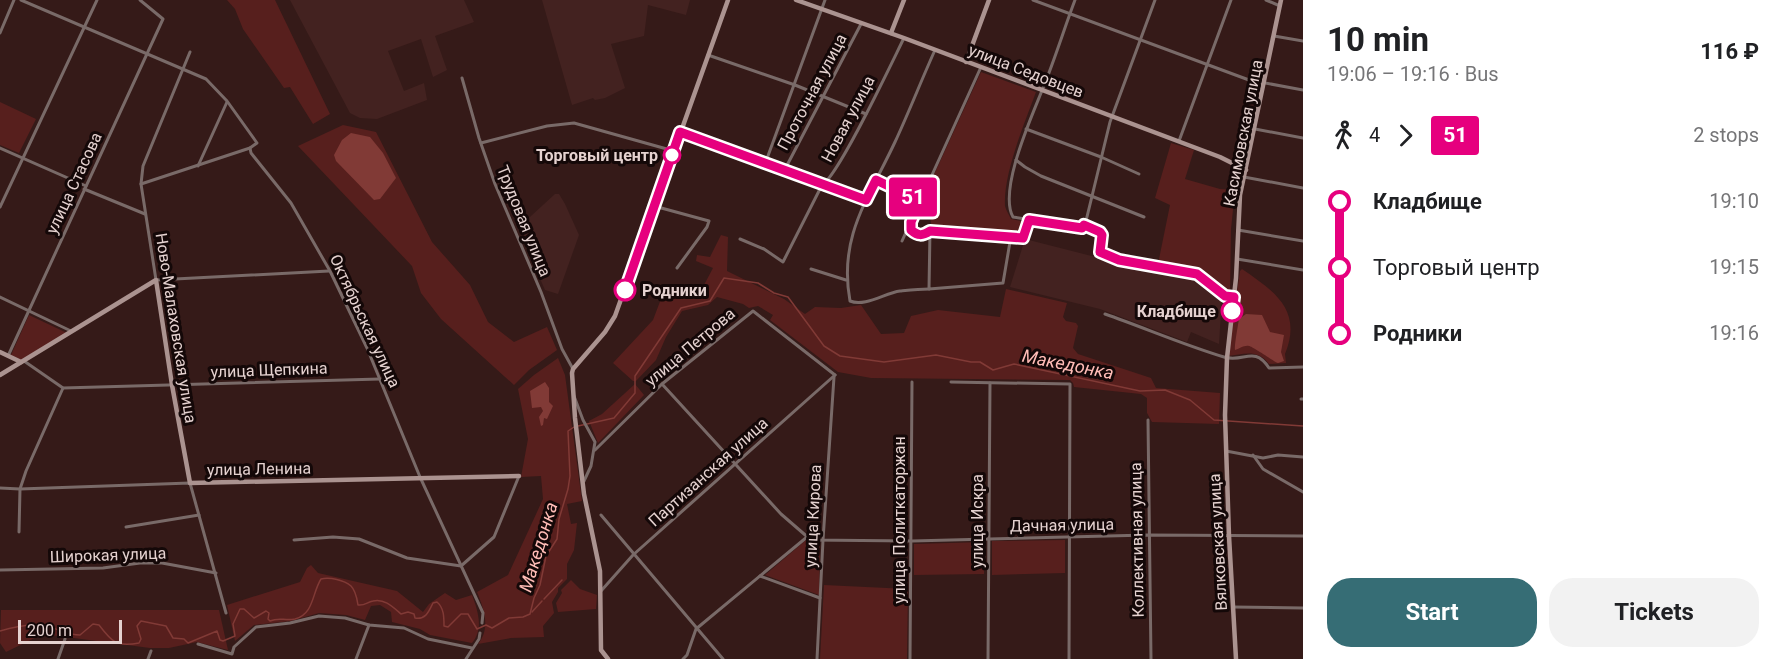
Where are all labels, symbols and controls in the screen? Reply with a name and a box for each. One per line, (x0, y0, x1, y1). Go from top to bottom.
text: 10 min (1327, 20, 1429, 59)
street label: Проточная улица (773, 31, 851, 153)
text: 116 ₽ (1700, 39, 1759, 64)
street label: улица Седовцев (966, 40, 1086, 102)
street label: Касимовская улица (1219, 58, 1267, 208)
text: 19:06 – 19:16 · Bus (1327, 62, 1499, 86)
street label: Новая улица (817, 73, 879, 165)
icon: walk (1327, 119, 1360, 152)
icon: forward (1389, 119, 1422, 152)
text: 4 (1369, 123, 1380, 147)
text: 51 (1443, 123, 1467, 147)
text: 2 stops (1693, 123, 1759, 147)
street label: улица Стасова (42, 129, 106, 237)
place label: Торговый центр (536, 146, 658, 165)
marker: Торговый центр (663, 146, 681, 164)
street label: Трудовая улица (493, 163, 555, 279)
line badge: 51 (886, 178, 940, 216)
text: 51 (901, 185, 925, 209)
text: Кладбище (1373, 189, 1482, 214)
text: 19:10 (1709, 189, 1759, 213)
street label: Ново-Малаховская улица (152, 232, 200, 424)
street label: Октябрьская улица (326, 251, 404, 391)
text: Торговый центр (1373, 255, 1540, 280)
text: 19:15 (1709, 255, 1759, 279)
marker: Родники (614, 279, 636, 301)
place label: Родники (642, 281, 707, 300)
marker: Кладбище (1221, 300, 1243, 322)
place label: Кладбище (1137, 302, 1216, 321)
street label: улица Петрова (641, 304, 739, 390)
text: Родники (1373, 321, 1462, 346)
text: 19:16 (1709, 321, 1759, 345)
water label: Македонка (1020, 345, 1116, 383)
street label: улица Щепкина (210, 358, 328, 382)
street label: Партизанская улица (644, 413, 772, 531)
street label: улица Политкаторжан (890, 436, 909, 604)
street label: улица Ленина (207, 459, 311, 479)
street label: Коллективная улица (1126, 462, 1148, 618)
street label: улица Кирова (801, 464, 825, 568)
street label: Вялковская улица (1205, 473, 1231, 611)
street label: улица Искра (968, 474, 987, 568)
water label: Македонка (514, 500, 562, 594)
street label: Дачная улица (1010, 515, 1114, 535)
street label: Широкая улица (49, 543, 167, 567)
button: Start (1327, 578, 1537, 647)
button: Tickets (1549, 578, 1759, 647)
scale bar (18, 617, 122, 644)
text: 200 m (27, 621, 72, 640)

